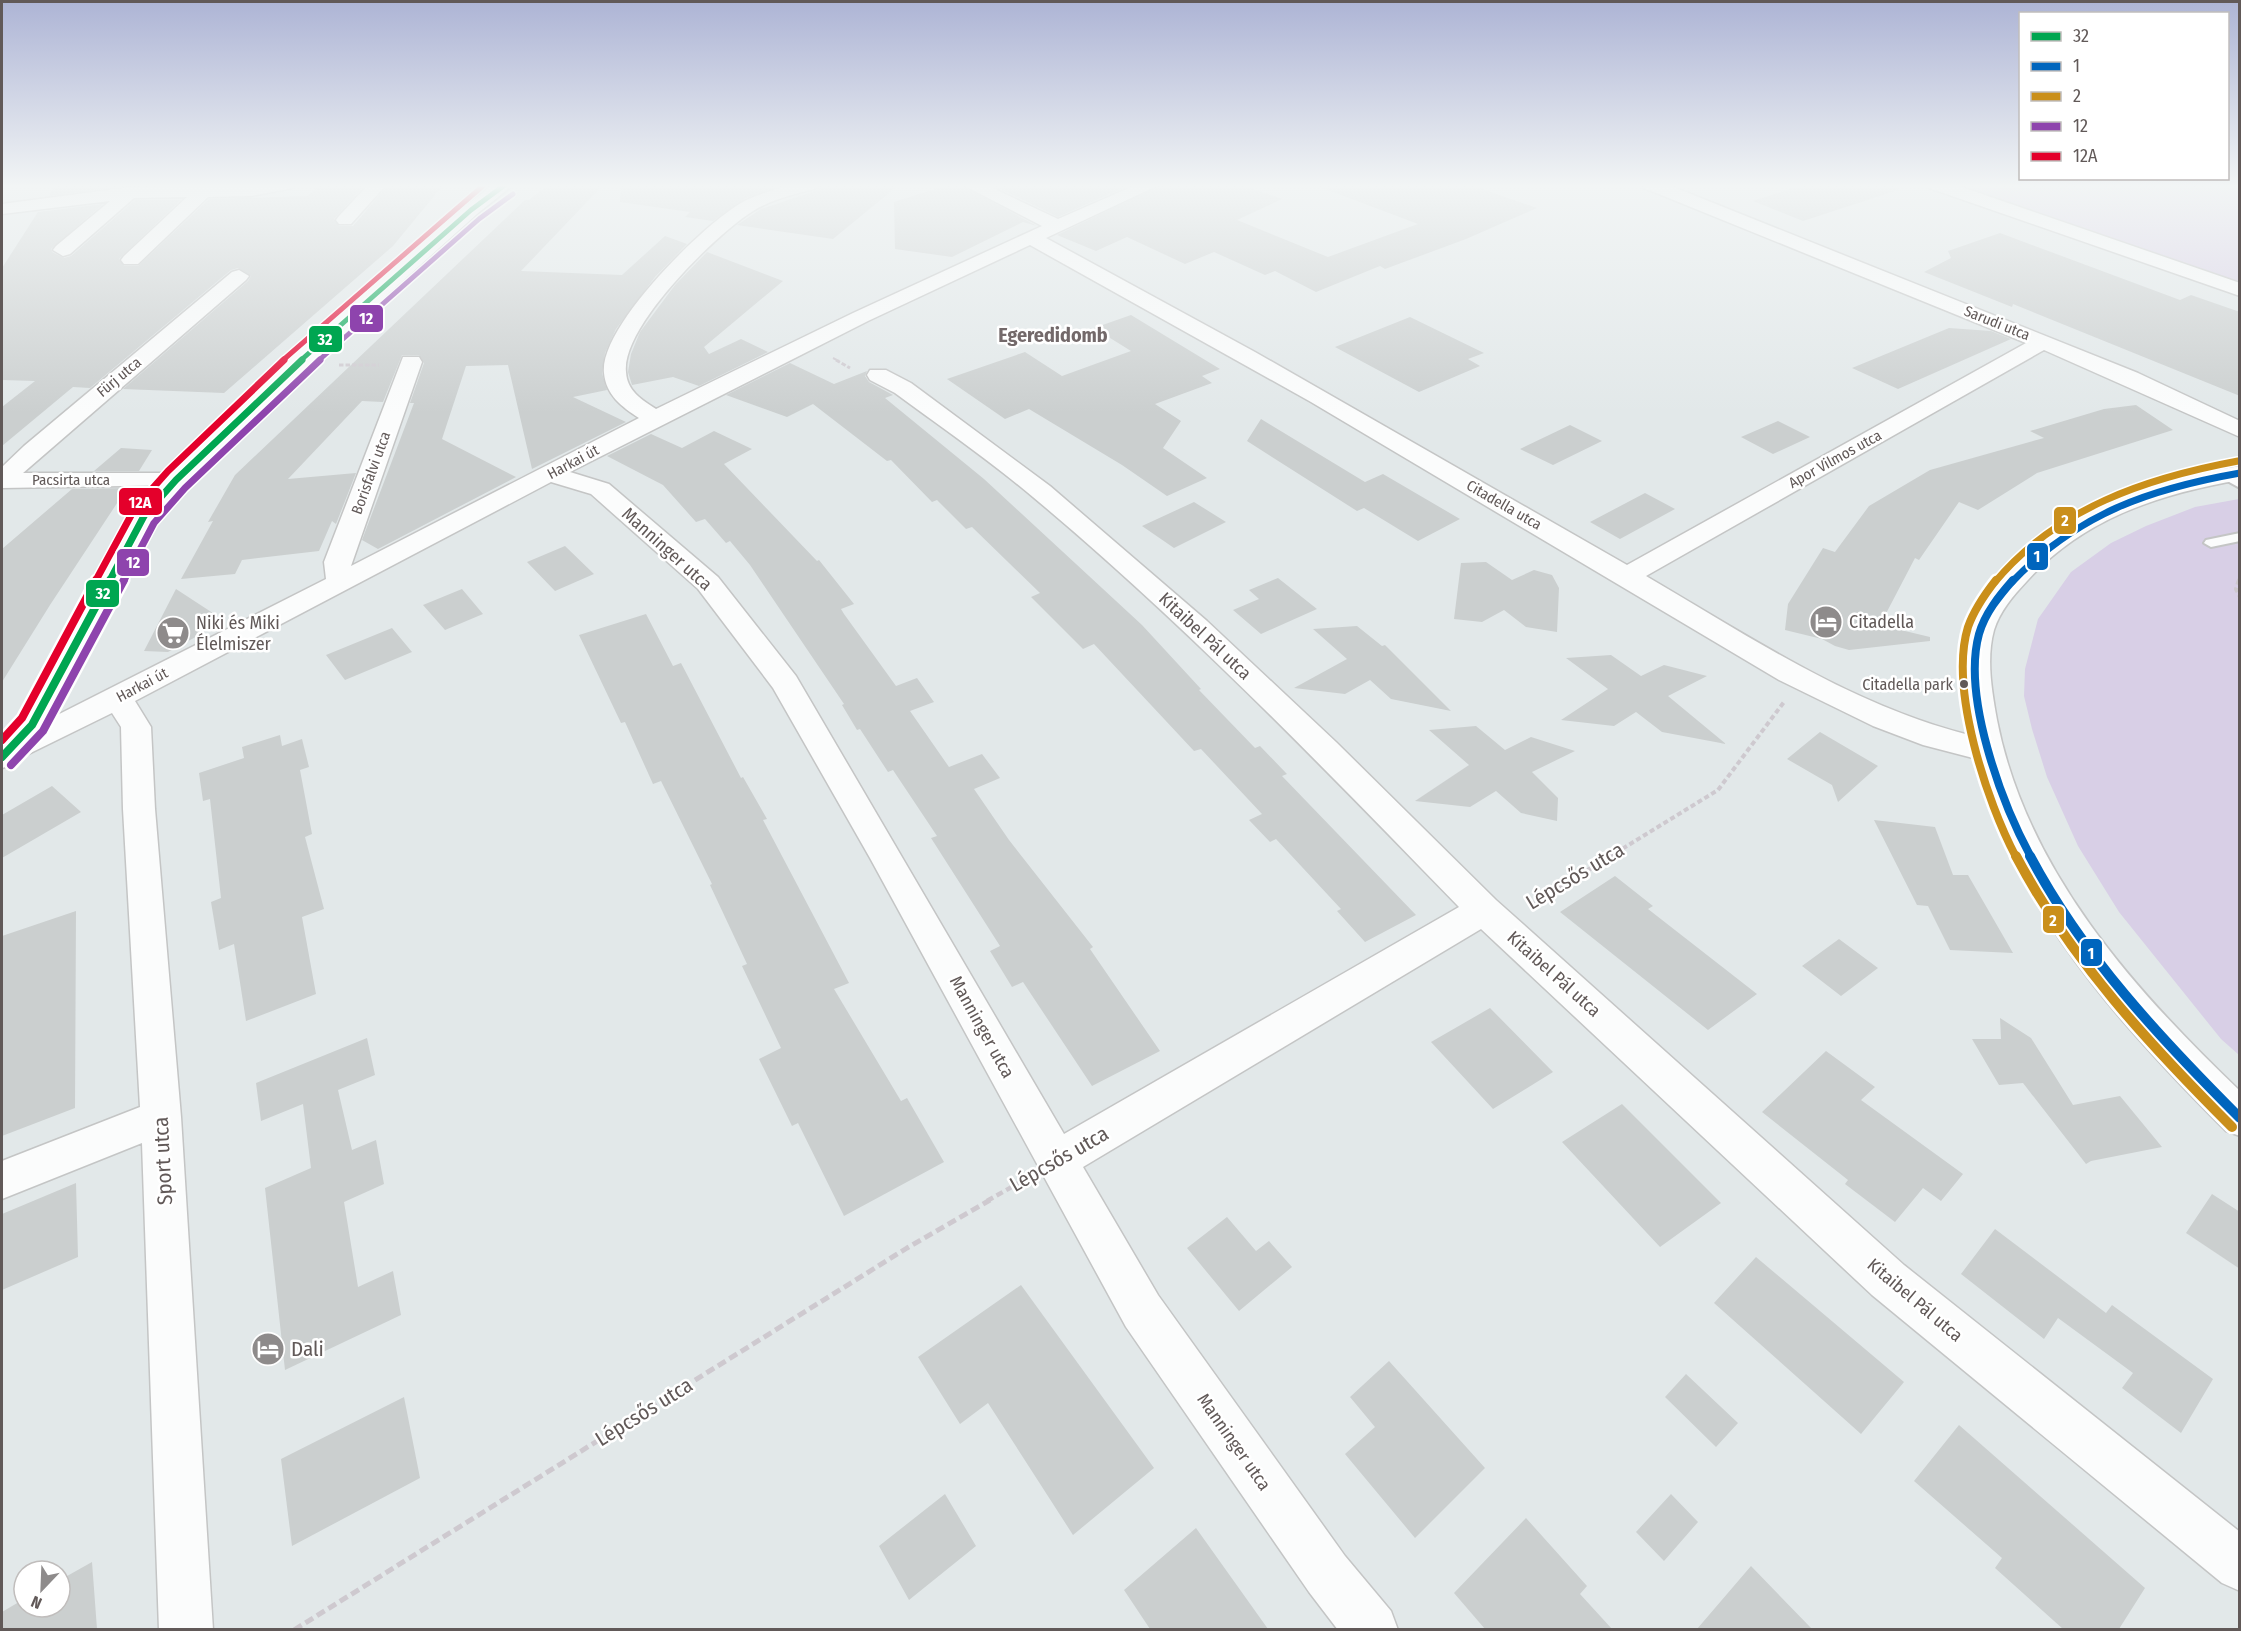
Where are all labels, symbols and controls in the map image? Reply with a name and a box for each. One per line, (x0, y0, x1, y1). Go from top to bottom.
legend (2019, 12, 2229, 180)
text: 32 (2073, 25, 2089, 47)
text: 1 (2073, 55, 2080, 77)
text: 2 (2073, 85, 2081, 107)
text: 12 (2073, 115, 2088, 137)
text: 12A (2073, 145, 2098, 167)
street label: Sarudi utca (1961, 302, 2033, 344)
line badge: 12 (349, 304, 384, 333)
text: 12 (359, 309, 374, 328)
district label: Egeredidomb (998, 323, 1108, 347)
line badge: 32 (308, 325, 343, 353)
text: 32 (317, 330, 333, 349)
street label: Fürj utca (93, 353, 145, 401)
street label: Apor Vilmos utca (1785, 426, 1885, 492)
street label: Borisfalvi utca (348, 429, 394, 517)
street label: Harkai út (544, 441, 602, 483)
street label: Pacsirta utca (32, 471, 110, 489)
street label: Citadella utca (1463, 476, 1545, 534)
line badge: 12A (118, 487, 163, 516)
text: 12A (129, 493, 152, 512)
street label: Manninger utca (617, 503, 717, 595)
line badge: 2 (2053, 506, 2077, 535)
text: 2 (2060, 511, 2069, 530)
line badge: 1 (2026, 542, 2049, 571)
text: 1 (2034, 547, 2040, 566)
line badge: 12 (116, 548, 150, 577)
text: 12 (126, 553, 141, 572)
line badge: 32 (85, 579, 120, 608)
text: 32 (95, 584, 111, 603)
street label: Kitaibel Pál utca (1154, 588, 1256, 684)
hotel icon: Citadella (1808, 604, 1844, 640)
place label: Citadella (1849, 611, 1914, 633)
place label: Niki és Miki Élelmiszer (196, 612, 280, 655)
supermarket icon: Niki és Miki Élelmiszer (155, 615, 191, 651)
street label: Harkai út (113, 664, 171, 706)
place label: Citadella park (1862, 675, 1954, 694)
marker: Citadella park (1958, 678, 1970, 690)
street label: Lépcsős utca (1521, 837, 1629, 915)
line badge: 2 (2042, 905, 2065, 934)
text: 2 (2048, 911, 2057, 930)
street label: Kitaibel Pál utca (1503, 926, 1605, 1022)
line badge: 1 (2080, 938, 2103, 967)
text: 1 (2088, 944, 2094, 963)
street label: Manninger utca (945, 972, 1019, 1082)
street label: Sport utca (148, 1116, 178, 1206)
street label: Lépcsős utca (1005, 1120, 1113, 1198)
street label: Kitaibel Pál utca (1863, 1254, 1967, 1346)
hotel icon: Dali (250, 1331, 286, 1367)
place label: Dali (291, 1336, 324, 1362)
street label: Lépcsős utca (591, 1372, 697, 1452)
street label: Manninger utca (1192, 1389, 1276, 1495)
north arrow (12, 1559, 72, 1619)
text: N (28, 1592, 44, 1613)

